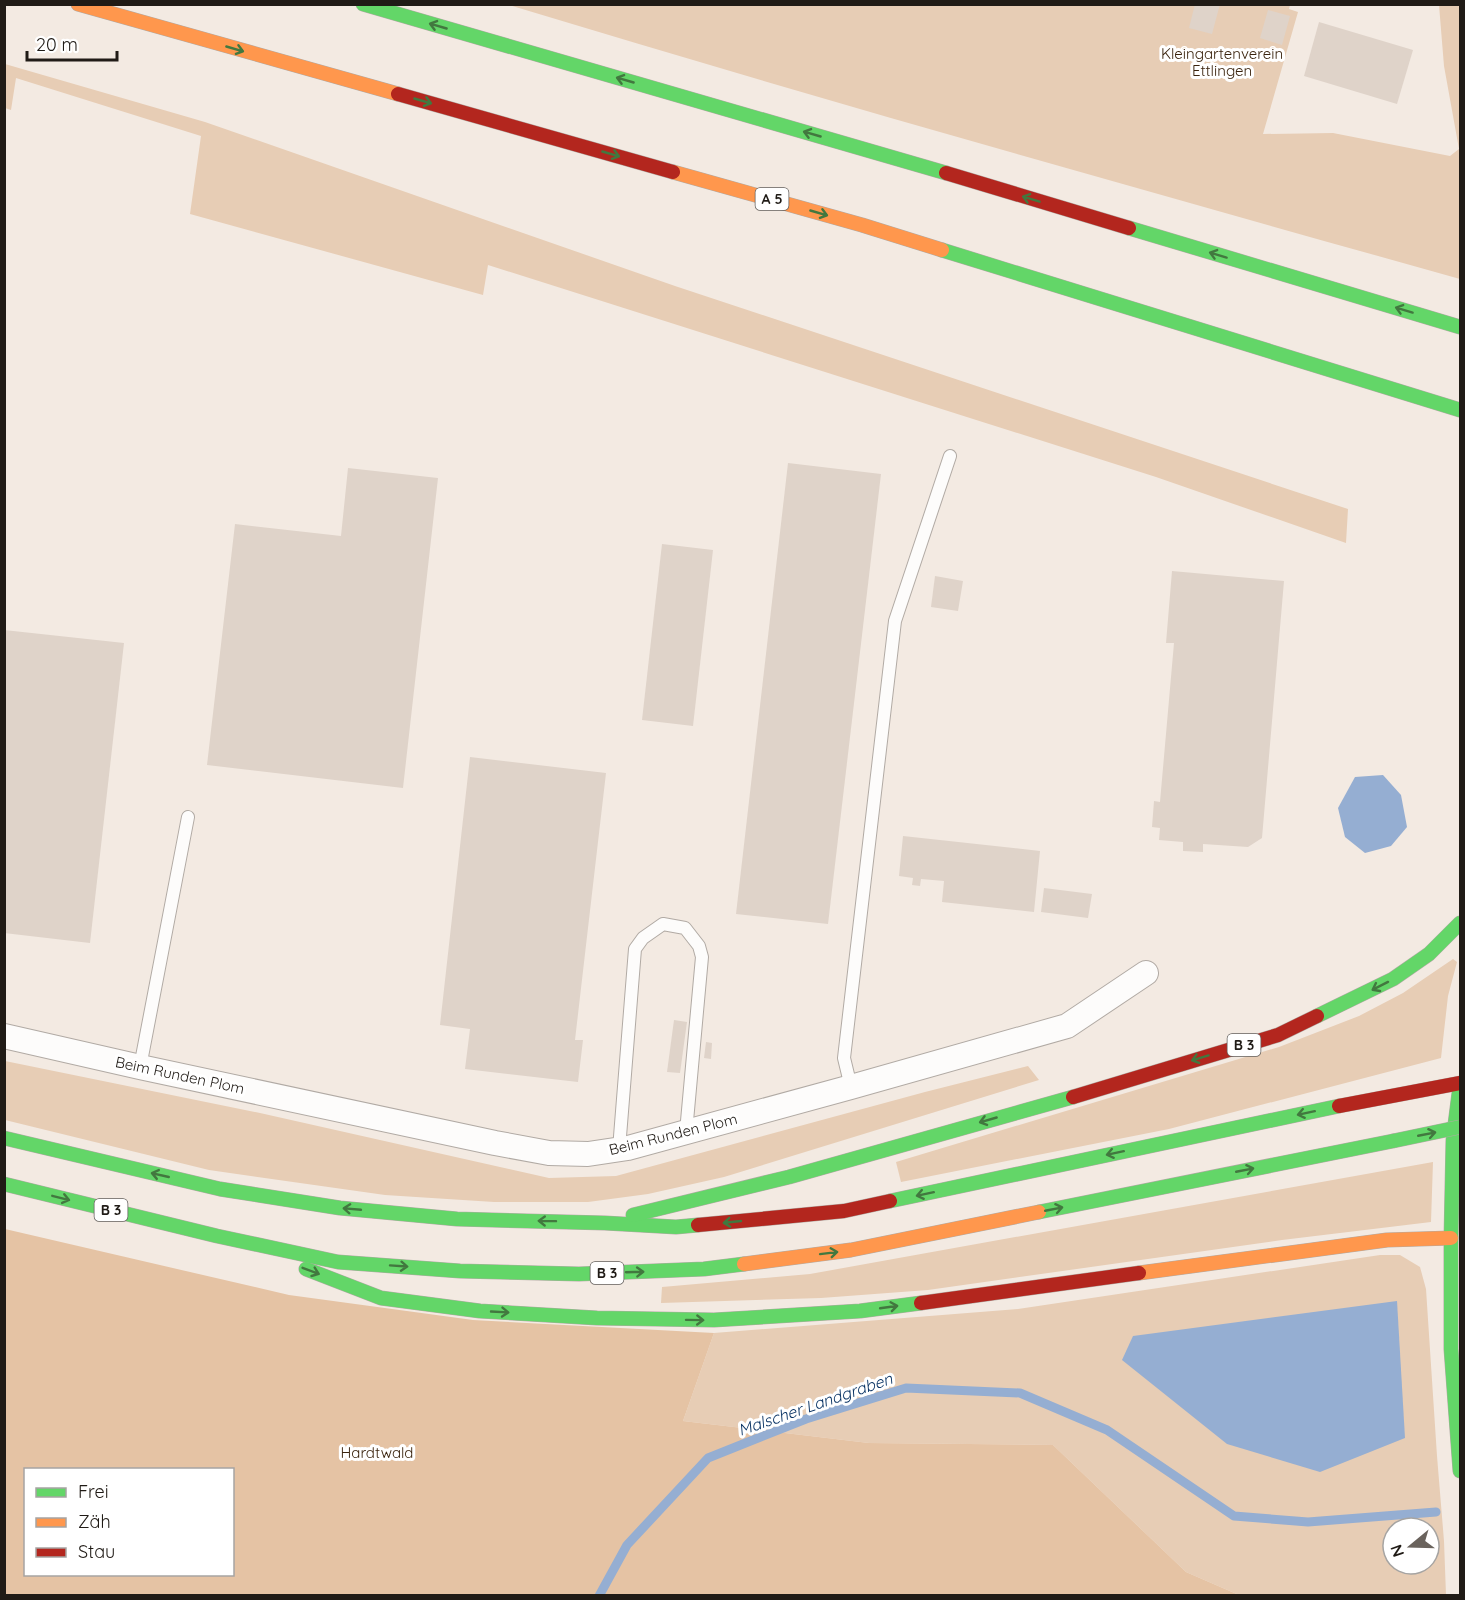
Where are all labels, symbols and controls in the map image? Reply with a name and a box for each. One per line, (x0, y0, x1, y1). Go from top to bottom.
one-way arrow (429, 20, 448, 31)
scale bar (27, 24, 117, 62)
text: 20 m (36, 33, 78, 56)
one-way arrow (225, 44, 244, 55)
park label: Kleingartenverein Ettlingen (1161, 44, 1283, 80)
one-way arrow (616, 74, 635, 85)
one-way arrow (413, 96, 432, 108)
one-way arrow (803, 128, 822, 139)
one-way arrow (601, 149, 620, 160)
road number: A 5 (756, 188, 788, 210)
one-way arrow (1022, 193, 1041, 204)
one-way arrow (809, 207, 828, 219)
one-way arrow (1209, 249, 1228, 260)
one-way arrow (1395, 304, 1414, 315)
one-way arrow (1371, 980, 1389, 992)
road number: B 3 (1228, 1034, 1260, 1056)
street label: Beim Runden Plom (114, 1052, 246, 1098)
one-way arrow (1191, 1053, 1210, 1064)
one-way arrow (1297, 1108, 1317, 1119)
street label: Beim Runden Plom (607, 1109, 739, 1159)
one-way arrow (979, 1115, 998, 1127)
one-way arrow (1416, 1128, 1436, 1139)
one-way arrow (1106, 1148, 1125, 1160)
one-way arrow (1235, 1164, 1254, 1175)
one-way arrow (151, 1168, 170, 1180)
one-way arrow (915, 1188, 934, 1200)
one-way arrow (52, 1193, 71, 1205)
road number: B 3 (94, 1199, 128, 1221)
one-way arrow (1044, 1202, 1063, 1214)
one-way arrow (343, 1203, 363, 1214)
one-way arrow (537, 1215, 557, 1227)
one-way arrow (723, 1217, 742, 1228)
one-way arrow (819, 1248, 839, 1259)
one-way arrow (388, 1261, 408, 1272)
road number: B 3 (590, 1262, 624, 1284)
one-way arrow (625, 1266, 645, 1278)
one-way arrow (301, 1267, 320, 1278)
one-way arrow (879, 1301, 899, 1312)
one-way arrow (490, 1307, 510, 1318)
one-way arrow (685, 1314, 705, 1326)
water label: Malscher Landgraben (735, 1368, 895, 1440)
park label: Hardtwald (341, 1443, 413, 1462)
legend (24, 1468, 234, 1576)
text: Frei (78, 1480, 109, 1503)
text: Zäh (78, 1510, 111, 1533)
north arrow (1381, 1516, 1441, 1576)
text: Stau (78, 1540, 115, 1563)
text: N (1385, 1542, 1408, 1560)

